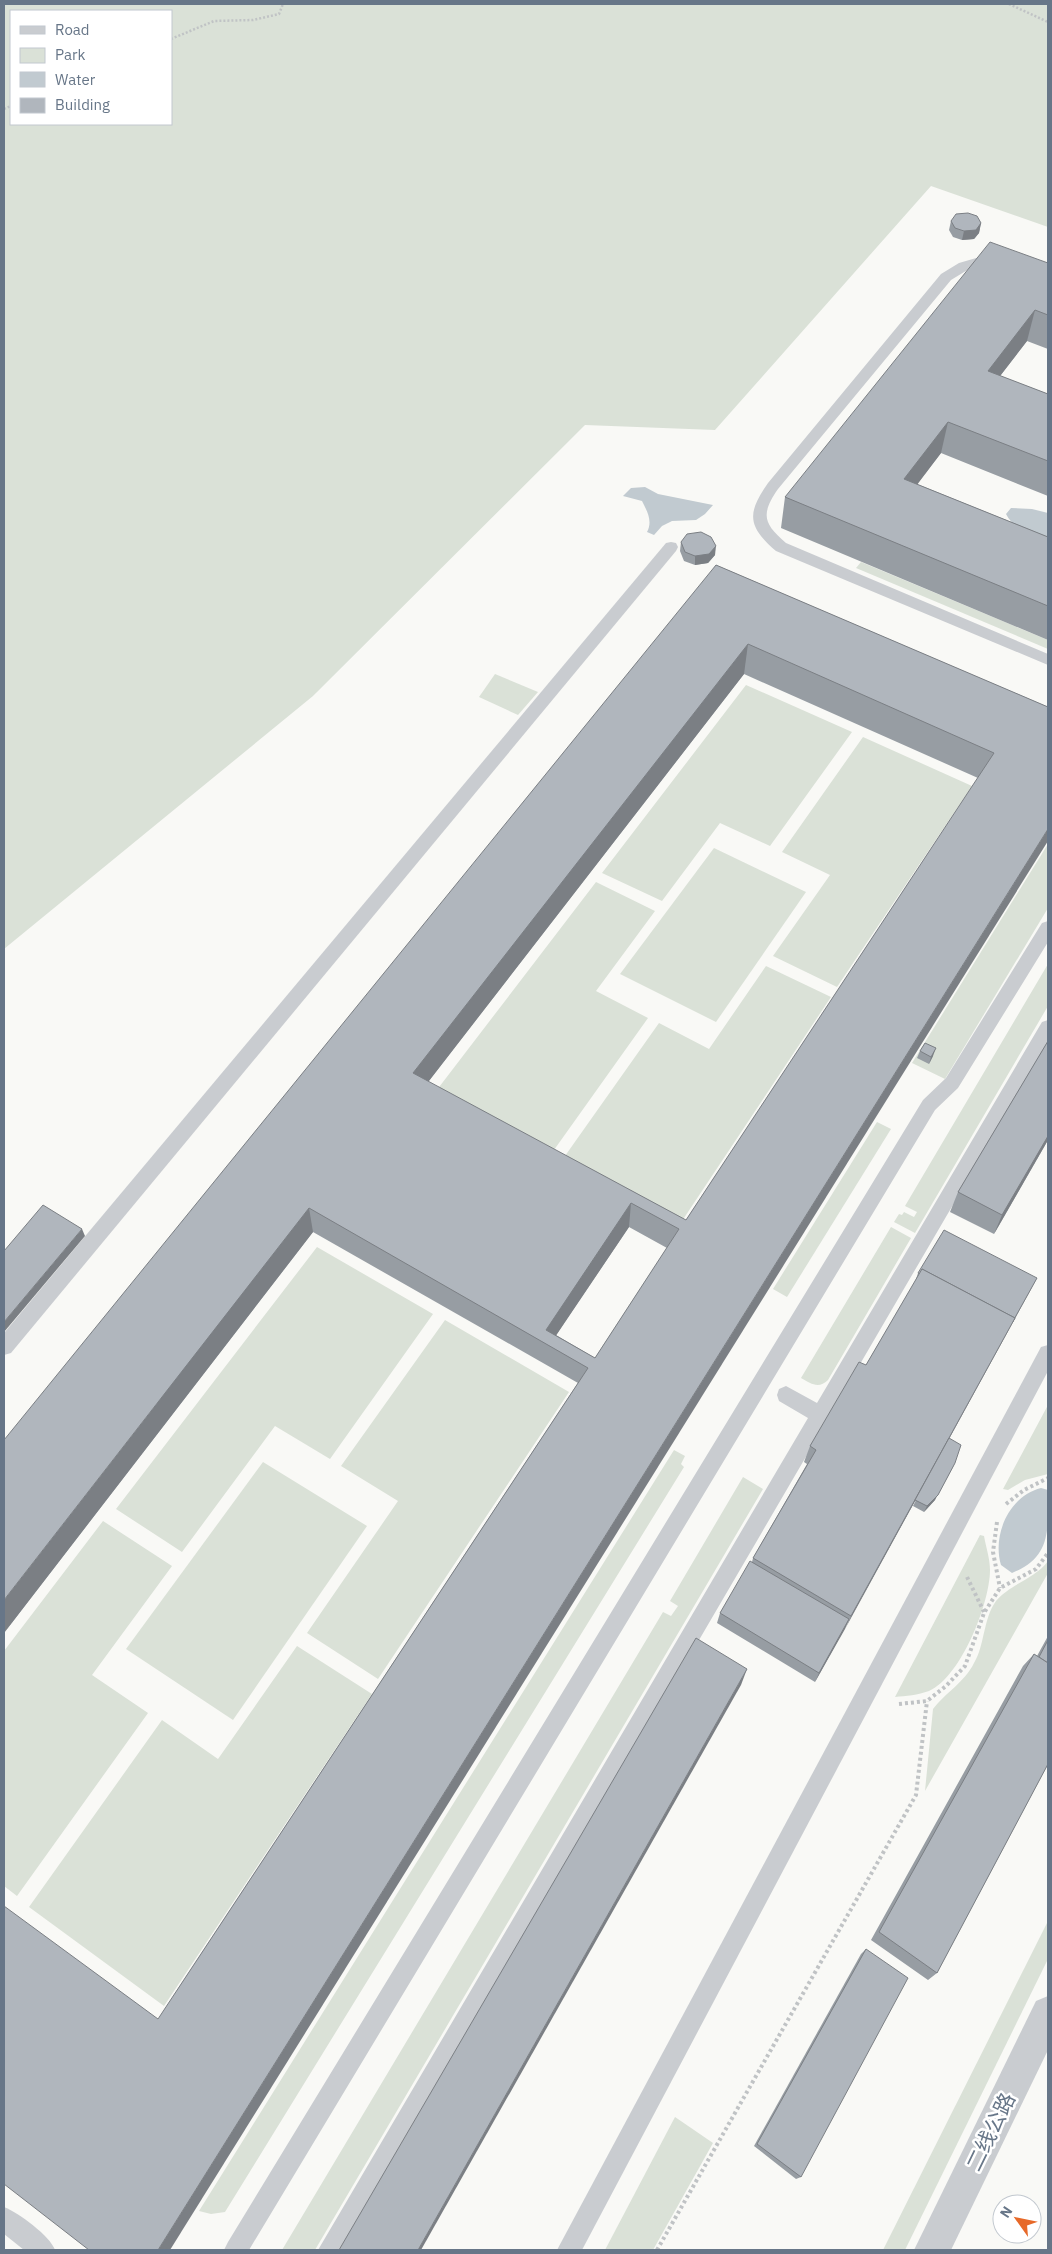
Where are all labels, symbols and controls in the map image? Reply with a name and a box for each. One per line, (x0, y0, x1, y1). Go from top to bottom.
legend (10, 10, 172, 125)
text: Road (55, 20, 90, 39)
text: Park (55, 45, 85, 64)
text: Water (55, 70, 96, 89)
text: Building (55, 95, 110, 114)
street label: 二线公路 (959, 2088, 1021, 2175)
north arrow (992, 2194, 1042, 2244)
text: N (996, 2203, 1016, 2221)

